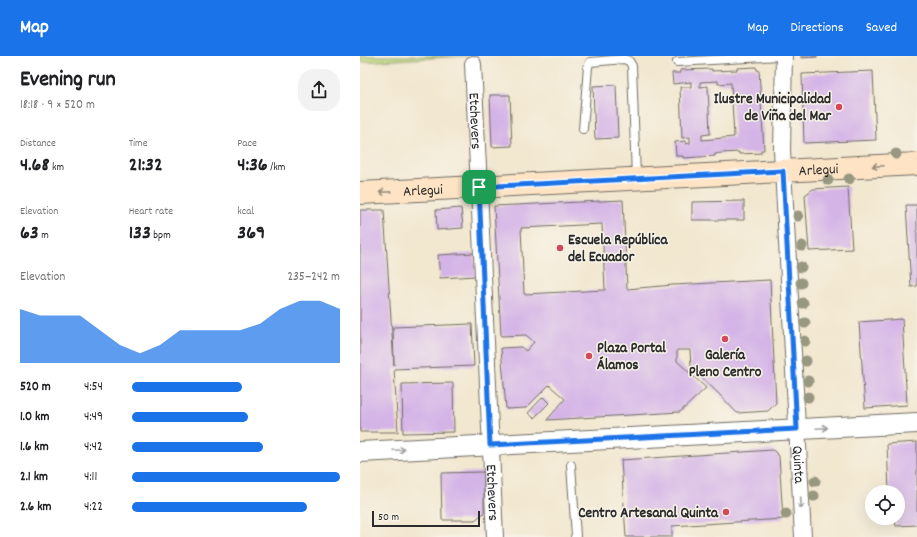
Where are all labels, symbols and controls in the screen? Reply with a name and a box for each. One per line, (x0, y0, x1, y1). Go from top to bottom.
text: Map (20, 15, 49, 42)
text: Map (747, 18, 769, 38)
text: Directions (791, 18, 844, 38)
text: Saved (866, 18, 897, 38)
text: Evening run (20, 65, 116, 96)
button: share (298, 69, 340, 111)
place label: Ilustre Municipalidad de Viña del Mar (714, 89, 831, 128)
street label: Etchevers (461, 92, 486, 150)
text: 18:18 · 9 × 520 m (20, 96, 95, 115)
marker: Ilustre Municipalidad de Viña del Mar (834, 102, 844, 112)
text: Distance (20, 136, 56, 152)
text: Time (129, 136, 147, 152)
text: Pace (237, 136, 257, 152)
text: 4.68 (20, 152, 49, 180)
text: 21:32 (129, 152, 163, 180)
text: 4:36 (237, 152, 268, 180)
street label: Arlegui (798, 159, 839, 183)
text: km (49, 160, 64, 176)
text: /km (268, 160, 285, 176)
one-way arrow (872, 162, 885, 169)
pin (462, 170, 496, 204)
icon: arrive (468, 176, 490, 198)
street label: Arlegui (403, 180, 444, 204)
one-way arrow (379, 188, 392, 196)
text: Elevation (20, 204, 58, 220)
text: Heart rate (129, 204, 173, 220)
text: kcal (237, 204, 254, 220)
text: 63 (20, 220, 39, 248)
text: 133 (129, 220, 151, 248)
text: 369 (237, 220, 265, 248)
text: m (39, 228, 49, 244)
text: bpm (151, 228, 171, 244)
place label: Escuela República del Ecuador (568, 230, 668, 269)
marker: Escuela República del Ecuador (555, 243, 565, 253)
text: Elevation (20, 268, 65, 287)
text: 235–242 m (287, 268, 340, 287)
marker: Galería Pleno Centro (720, 334, 730, 344)
place label: Plaza Portal Álamos (597, 338, 666, 377)
place label: Galería Pleno Centro (689, 345, 762, 384)
marker: Plaza Portal Álamos (584, 351, 594, 361)
text: 520 m (20, 378, 51, 397)
text: 4:54 (84, 378, 103, 397)
text: 1.0 km (20, 408, 49, 427)
text: 4:49 (84, 408, 103, 427)
one-way arrow (815, 424, 828, 432)
text: 1.6 km (20, 438, 49, 457)
text: 4:42 (84, 438, 103, 457)
street label: Quinta (785, 445, 809, 485)
one-way arrow (392, 446, 405, 454)
street label: Etchevers (479, 464, 503, 521)
text: 2.1 km (20, 468, 48, 487)
text: 4:11 (84, 468, 97, 487)
map controls (865, 485, 905, 525)
button: locate (865, 485, 905, 525)
one-way arrow (797, 496, 805, 509)
text: 2.6 km (20, 498, 51, 517)
text: 4:22 (84, 498, 103, 517)
place label: Centro Artesanal Quinta (578, 503, 719, 525)
marker: Centro Artesanal Quinta (721, 507, 731, 517)
scale bar (372, 509, 480, 528)
text: 50 m (378, 510, 399, 526)

